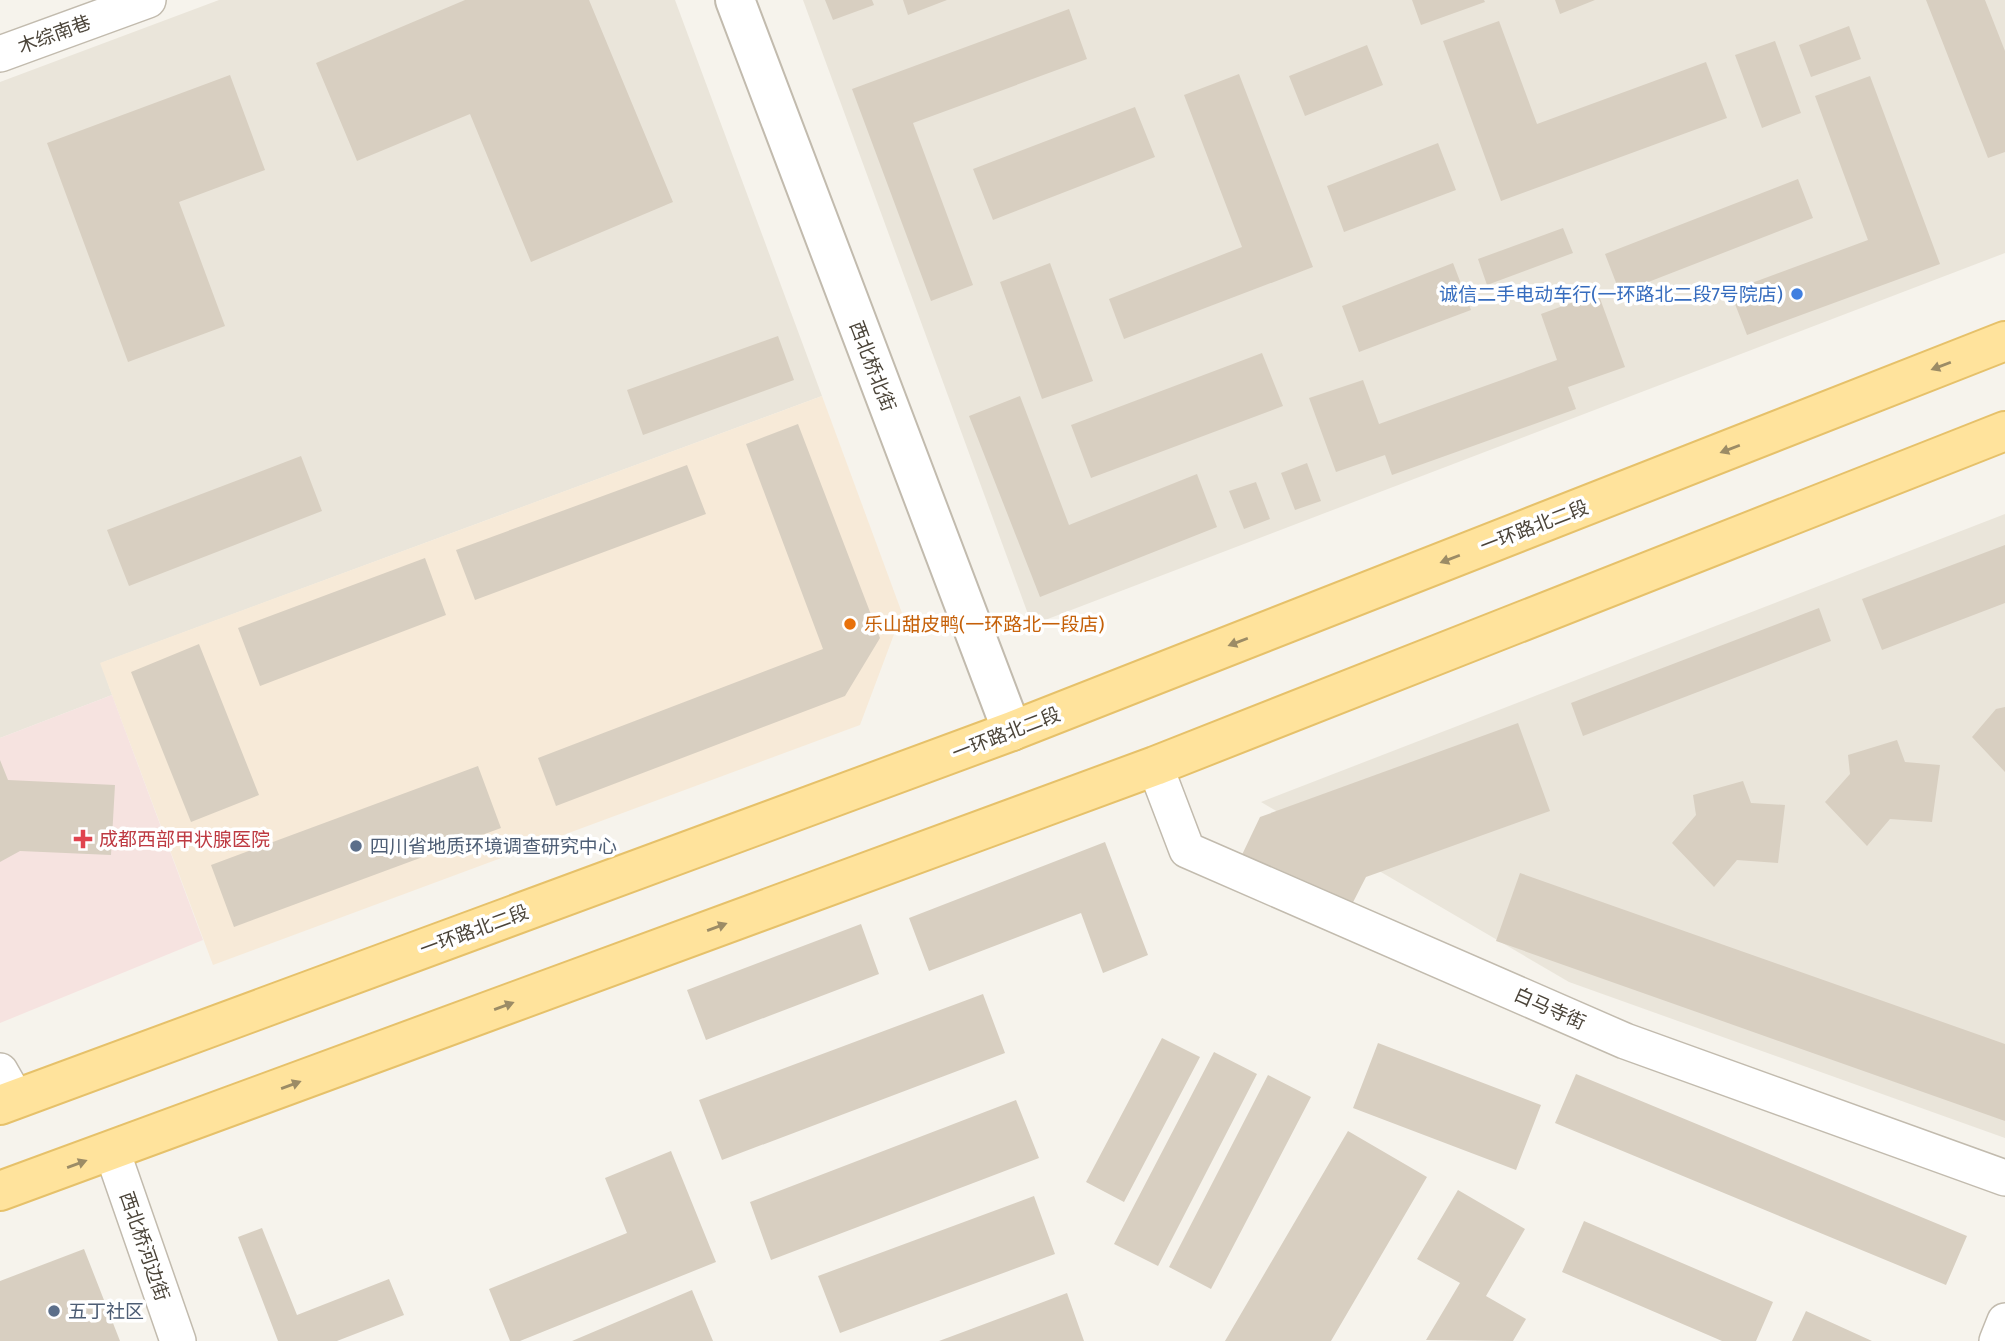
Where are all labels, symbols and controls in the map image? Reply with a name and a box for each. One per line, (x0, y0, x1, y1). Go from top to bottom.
street label: 木综南巷 (15, 11, 94, 58)
place label: 诚信二手电动车行(一环路北二段7号院店) (1439, 283, 1783, 306)
marker: 诚信二手电动车行(一环路北二段7号院店) (1789, 286, 1805, 302)
street label: 西北桥北街 (845, 318, 900, 415)
one-way arrow (1931, 360, 1952, 371)
one-way arrow (1719, 444, 1740, 455)
street label: 一环路北二段 (1477, 495, 1592, 558)
one-way arrow (1439, 554, 1460, 565)
place label: 乐山甜皮鸭(一环路北一段店) (864, 613, 1104, 636)
marker: 乐山甜皮鸭(一环路北一段店) (842, 616, 858, 632)
one-way arrow (1227, 637, 1248, 648)
street label: 一环路北二段 (949, 702, 1064, 765)
place label: 成都西部甲状腺医院 (99, 828, 270, 851)
marker: 成都西部甲状腺医院 (73, 829, 93, 849)
place label: 四川省地质环境调查研究中心 (370, 835, 617, 858)
marker: 四川省地质环境调查研究中心 (348, 838, 364, 854)
street label: 一环路北二段 (417, 900, 532, 961)
one-way arrow (707, 922, 728, 933)
street label: 白马寺街 (1510, 982, 1589, 1034)
one-way arrow (493, 1000, 514, 1011)
one-way arrow (280, 1079, 301, 1090)
one-way arrow (67, 1158, 88, 1169)
street label: 西北桥河边街 (115, 1189, 174, 1304)
place label: 五丁社区 (68, 1300, 144, 1323)
marker: 五丁社区 (46, 1303, 62, 1319)

